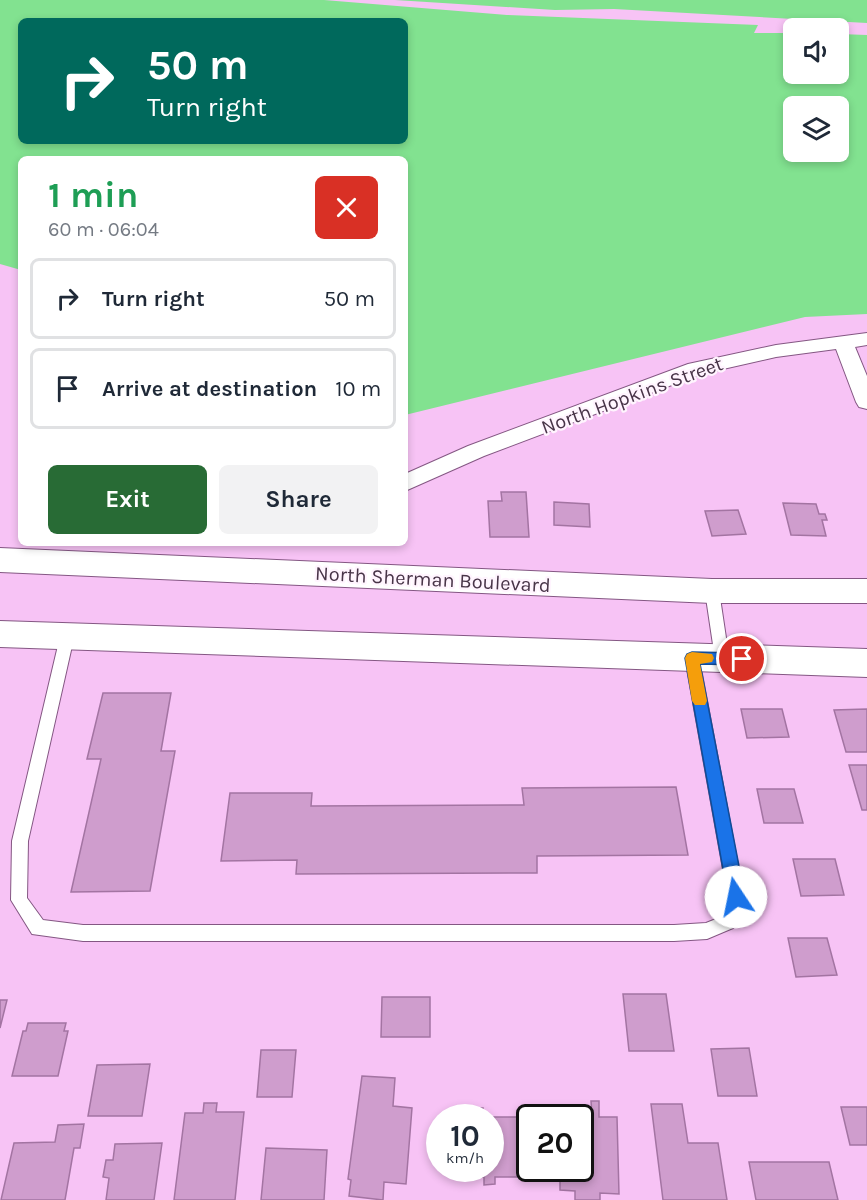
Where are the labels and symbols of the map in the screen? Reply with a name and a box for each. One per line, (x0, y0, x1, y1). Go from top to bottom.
street label: North Hopkins Street (538, 352, 727, 439)
street label: North Sherman Boulevard (315, 562, 551, 597)
pin (716, 633, 767, 684)
position arrow (704, 865, 768, 929)
speed limit sign: 20 (516, 1104, 594, 1182)

